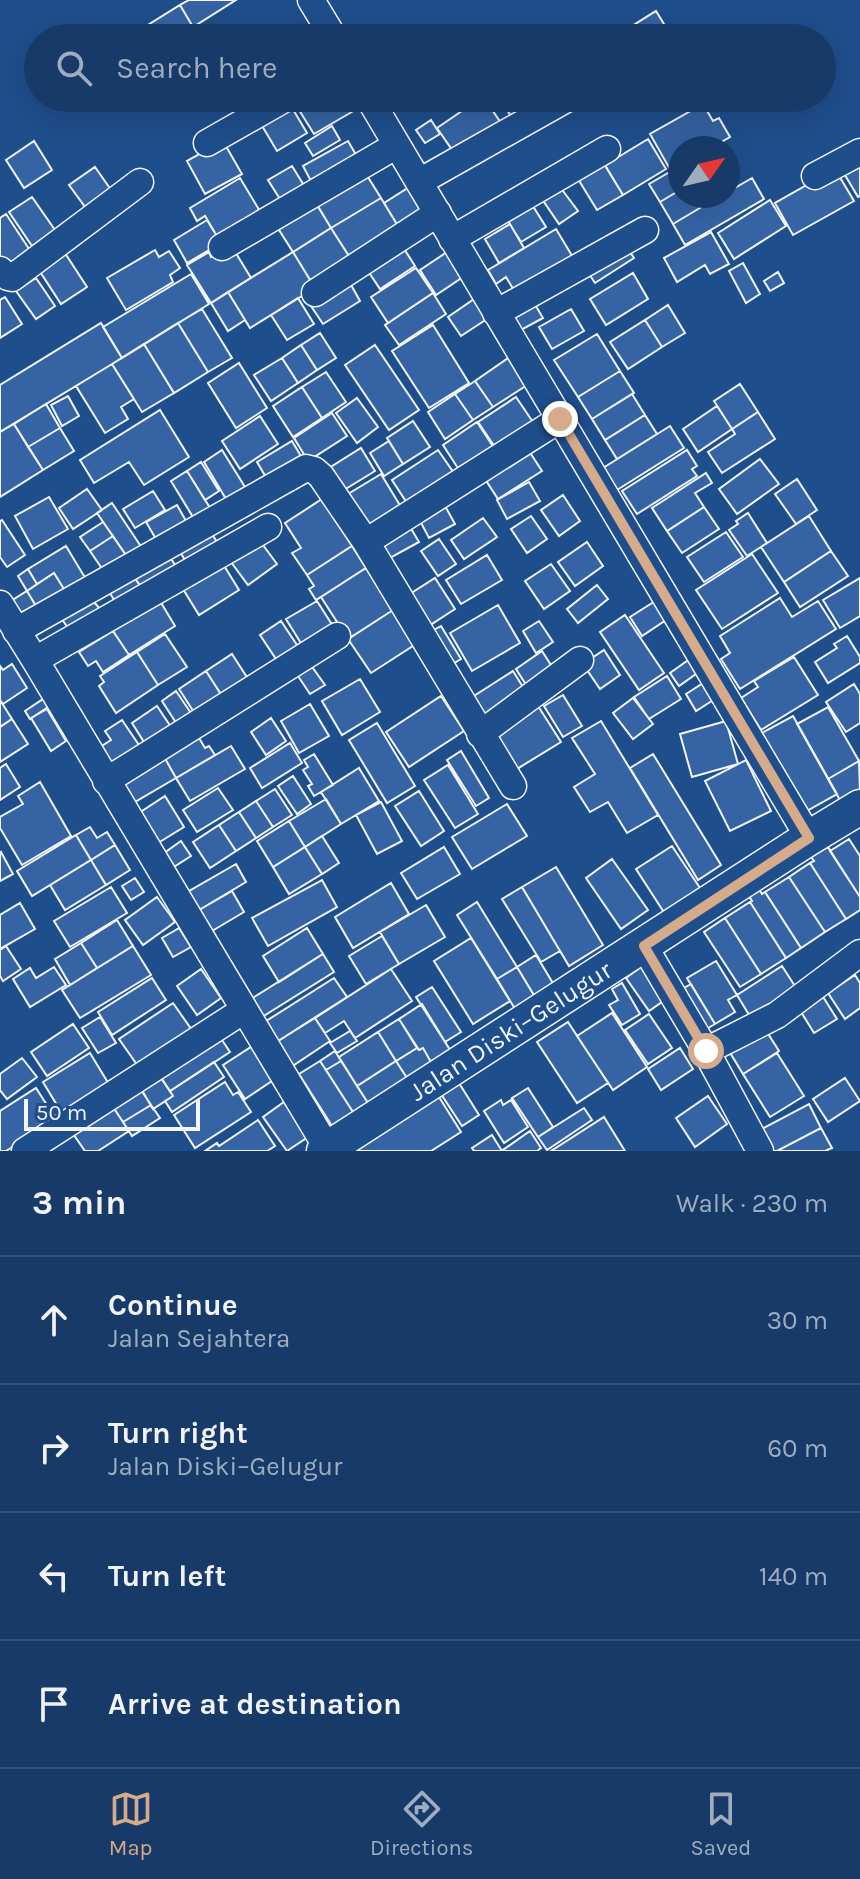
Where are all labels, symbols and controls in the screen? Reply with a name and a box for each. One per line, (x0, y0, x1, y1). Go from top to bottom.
search box (24, 24, 836, 112)
icon: search (52, 46, 96, 90)
text: Search here (116, 50, 277, 86)
north arrow (668, 136, 740, 208)
route end (542, 401, 578, 437)
street label: Jalan Diski–Gelugur (404, 954, 618, 1108)
route start (688, 1033, 724, 1069)
scale bar (24, 1095, 200, 1131)
text: 50 m (36, 1100, 87, 1126)
text: 3 min (32, 1183, 126, 1223)
text: Walk · 230 m (676, 1188, 828, 1219)
text: Continue (108, 1287, 238, 1323)
icon: ahead (32, 1298, 76, 1342)
text: 30 m (767, 1305, 828, 1336)
text: Jalan Sejahtera (108, 1323, 290, 1354)
text: Turn right (108, 1415, 248, 1451)
icon: right (32, 1426, 76, 1470)
text: 60 m (767, 1433, 828, 1464)
text: Jalan Diski–Gelugur (108, 1451, 342, 1482)
icon: left (32, 1554, 76, 1598)
text: Turn left (108, 1558, 226, 1594)
text: 140 m (759, 1561, 828, 1592)
icon: arrive (32, 1682, 76, 1726)
text: Arrive at destination (108, 1686, 402, 1722)
tab: Map (109, 1787, 153, 1861)
tab: Directions (370, 1787, 473, 1861)
tab: Saved (691, 1787, 751, 1861)

